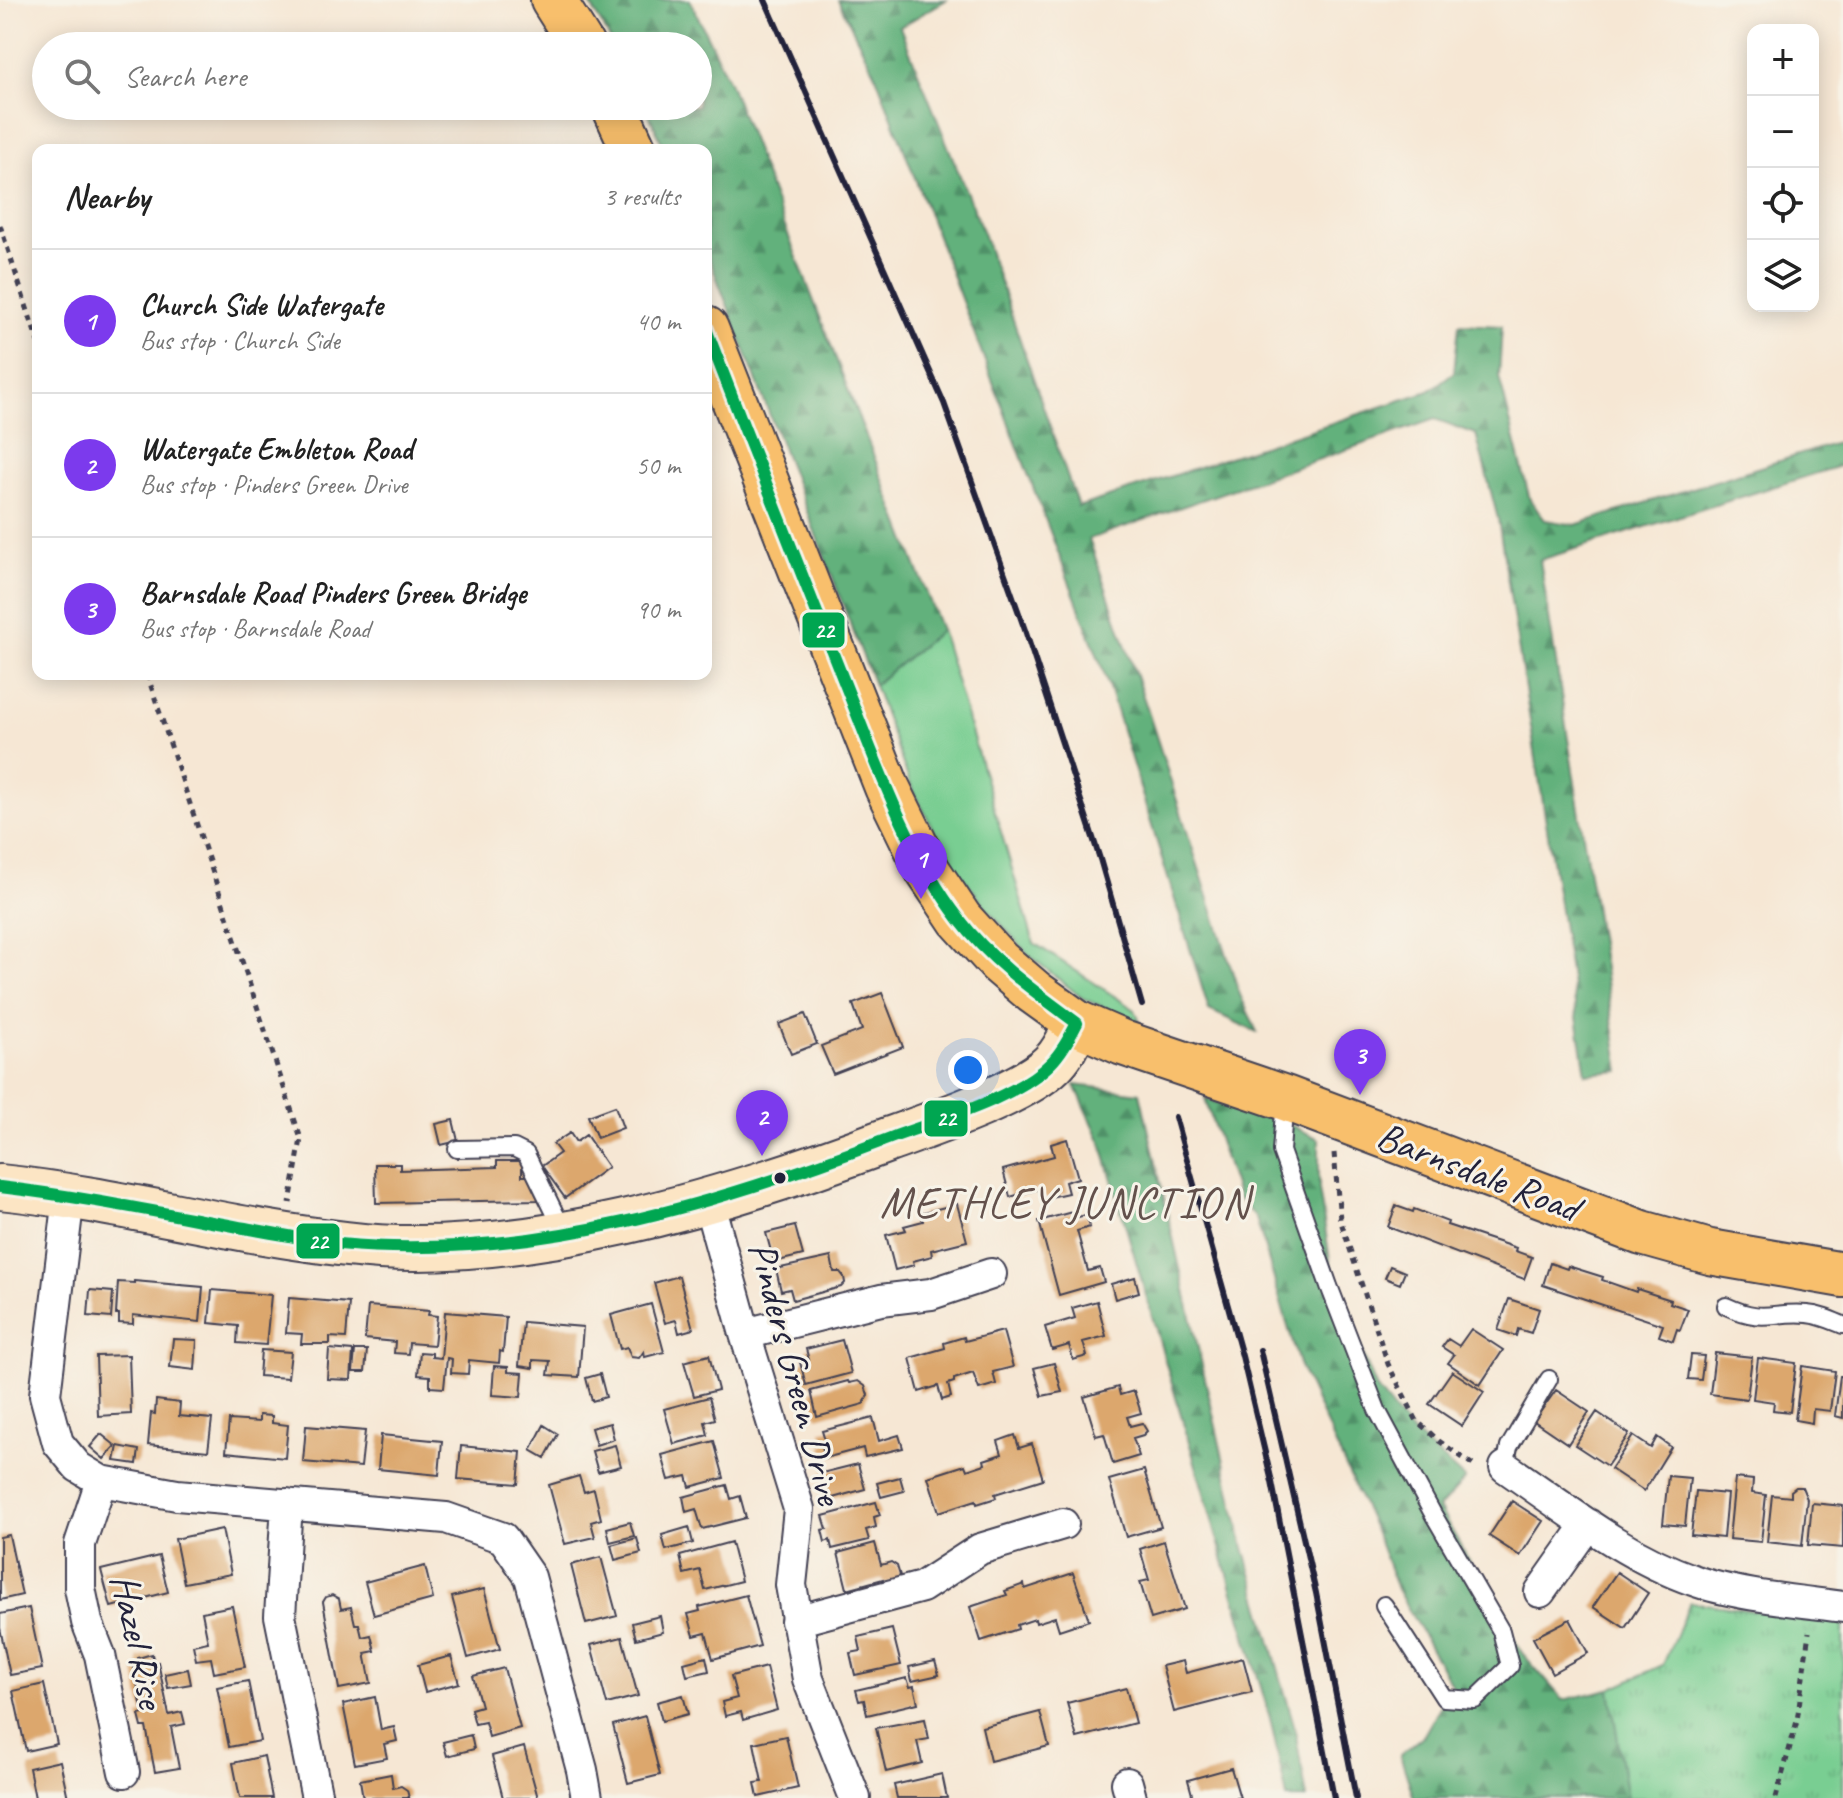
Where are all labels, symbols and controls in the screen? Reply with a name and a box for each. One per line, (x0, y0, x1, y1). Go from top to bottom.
map controls (1747, 24, 1819, 312)
button: + (1747, 24, 1819, 96)
search box (32, 32, 712, 120)
icon: search (60, 54, 104, 98)
text: Search here (124, 57, 246, 95)
button: − (1747, 96, 1819, 168)
button: locate (1747, 168, 1819, 240)
text: Nearby (64, 175, 150, 218)
text: 3 results (604, 180, 680, 213)
button: layers (1747, 240, 1819, 312)
text: Church Side Watergate (140, 286, 383, 324)
text: 1 (84, 305, 96, 338)
text: 40 m (636, 305, 680, 338)
text: Bus stop · Church Side (140, 324, 340, 357)
text: Watergate Embleton Road (140, 430, 413, 468)
text: 2 (84, 449, 96, 482)
text: 50 m (636, 449, 680, 482)
text: Bus stop · Pinders Green Drive (140, 468, 408, 501)
text: Barnsdale Road Pinders Green Bridge (140, 574, 526, 612)
text: 3 (84, 593, 96, 626)
text: 90 m (636, 593, 680, 626)
line badge: 22 (801, 611, 846, 649)
text: Bus stop · Barnsdale Road (140, 612, 370, 645)
text: 22 (814, 617, 836, 645)
pin: 1 (895, 833, 947, 899)
pin: 3 (1334, 1029, 1386, 1095)
your location (948, 1050, 988, 1090)
pin: 2 (736, 1090, 788, 1156)
line badge: 22 (923, 1099, 969, 1138)
text: 22 (936, 1105, 958, 1133)
street label: Barnsdale Road (1370, 1111, 1591, 1235)
unlabelled marker (772, 1170, 788, 1186)
district label: METHLEY JUNCTION (880, 1175, 1255, 1230)
line badge: 22 (295, 1222, 341, 1260)
text: 22 (308, 1228, 330, 1256)
street label: Pinders Green Drive (737, 1236, 856, 1513)
street label: Hazel Rise (99, 1569, 177, 1716)

